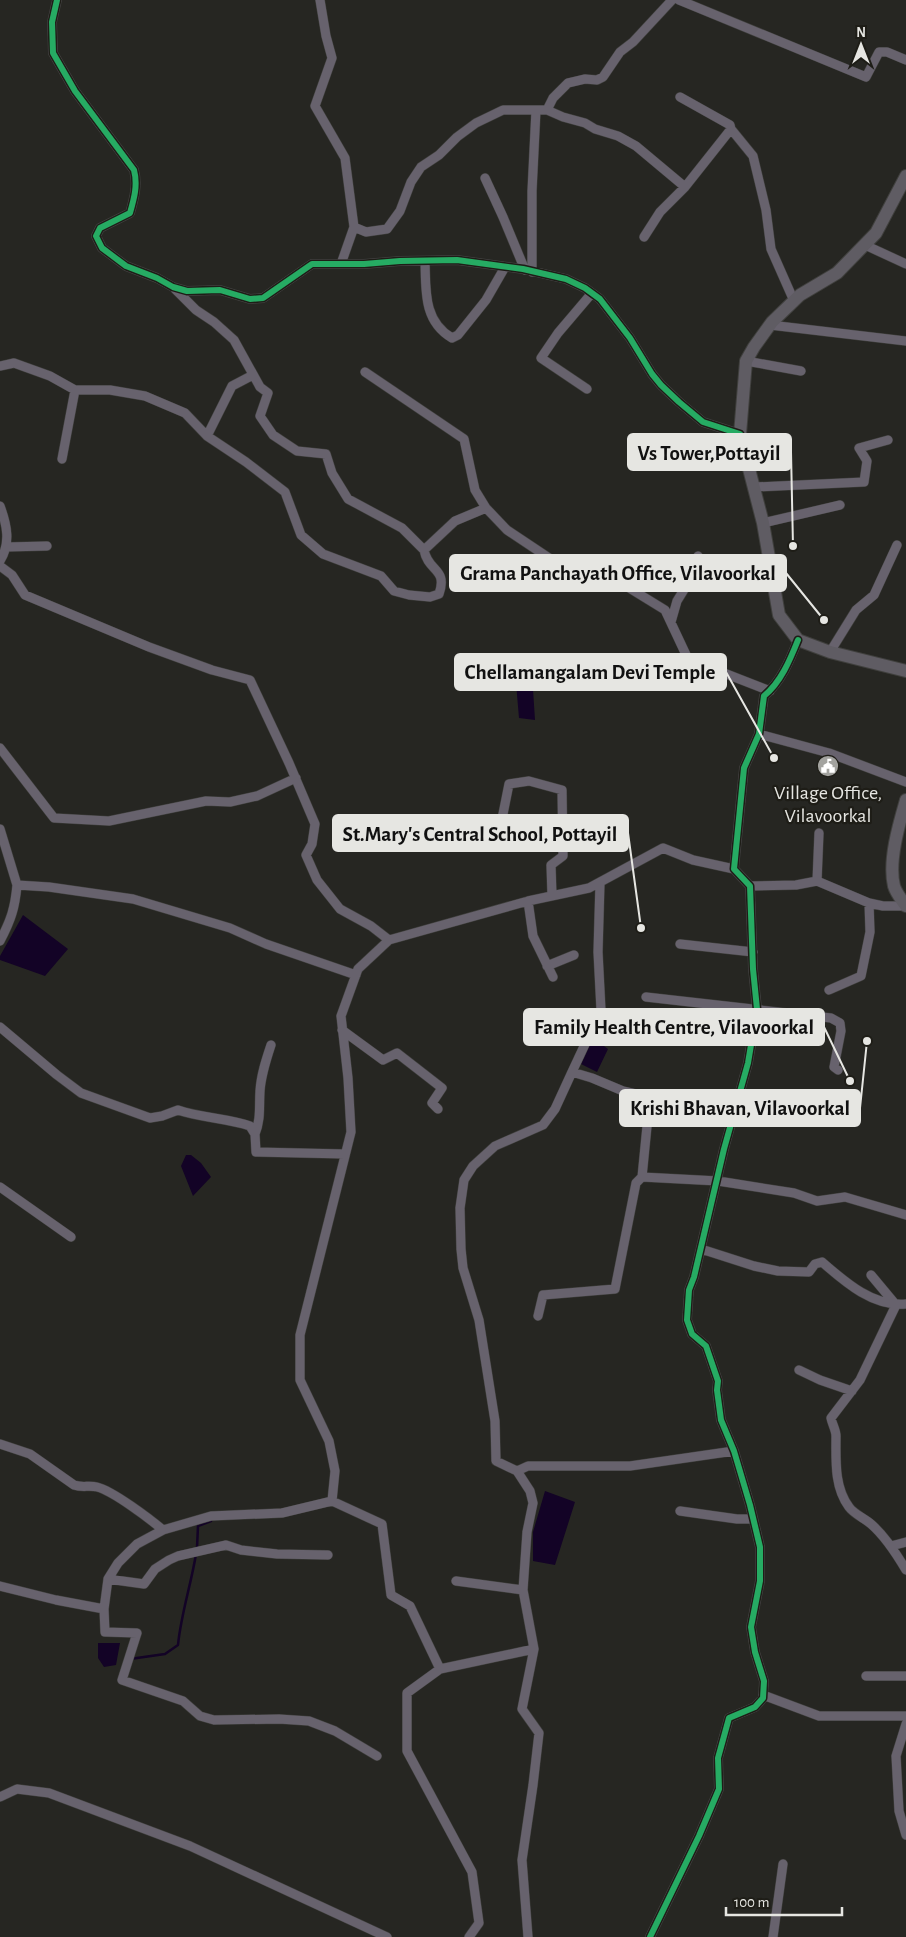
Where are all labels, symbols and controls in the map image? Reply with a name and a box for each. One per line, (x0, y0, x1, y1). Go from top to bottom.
north arrow (836, 20, 886, 70)
text: N (856, 26, 866, 40)
callout: Vs Tower,Pottayil (628, 434, 791, 470)
text: Vs Tower,Pottayil (638, 443, 780, 464)
callout: Grama Panchayath Office, Vilavoorkal (450, 555, 786, 591)
text: Grama Panchayath Office, Vilavoorkal (460, 563, 776, 584)
callout: Chellamangalam Devi Temple (455, 654, 726, 690)
text: Chellamangalam Devi Temple (465, 662, 716, 683)
public building icon: Village Office, Vilavoorkal (816, 754, 840, 778)
place label: Village Office, Vilavoorkal (774, 783, 882, 826)
callout: St.Mary's Central School, Pottayil (333, 815, 628, 851)
text: St.Mary's Central School, Pottayil (343, 824, 617, 845)
callout: Family Health Centre, Vilavoorkal (524, 1009, 824, 1045)
text: Family Health Centre, Vilavoorkal (534, 1017, 814, 1038)
callout: Krishi Bhavan, Vilavoorkal (620, 1090, 860, 1126)
text: Krishi Bhavan, Vilavoorkal (630, 1098, 850, 1119)
scale bar (726, 1884, 842, 1916)
text: 100 m (734, 1895, 769, 1910)

